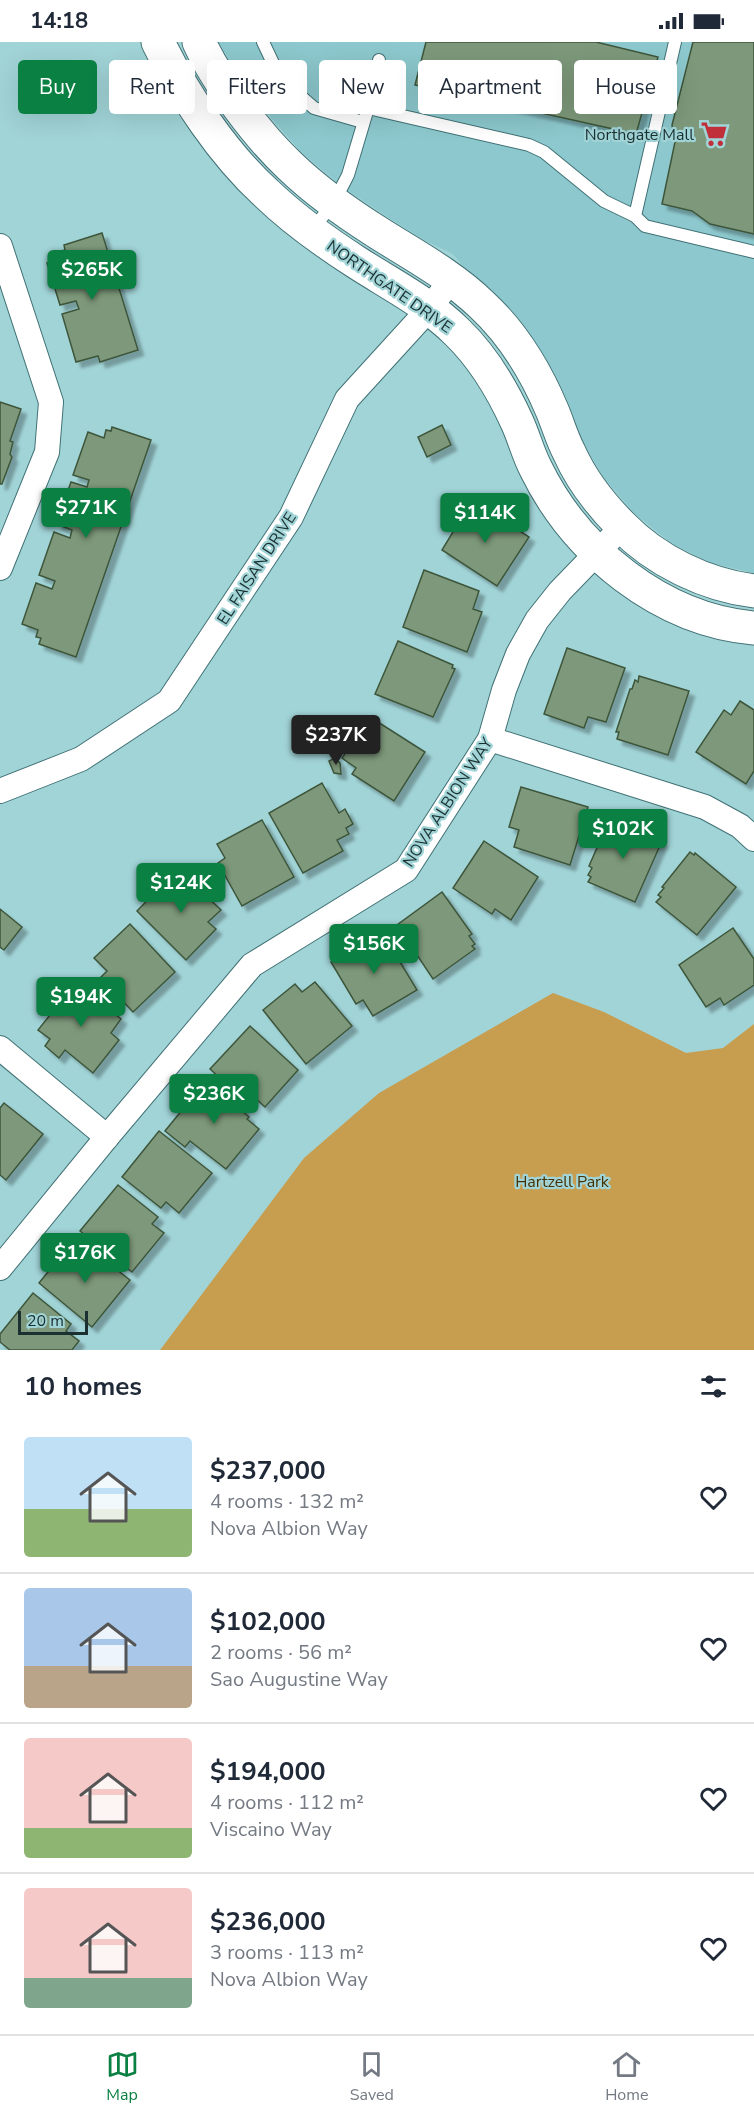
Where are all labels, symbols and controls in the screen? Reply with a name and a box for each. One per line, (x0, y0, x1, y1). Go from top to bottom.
text: 14:18 (30, 6, 88, 36)
chip: Buy (18, 60, 97, 114)
chip: Rent (109, 60, 195, 114)
chip: Filters (207, 60, 307, 114)
chip: New (319, 60, 406, 114)
chip: Apartment (418, 60, 562, 114)
chip: House (574, 60, 677, 114)
supermarket icon: Northgate Mall (699, 119, 729, 149)
place label: Northgate Mall (585, 124, 694, 146)
street label: NORTHGATE DRIVE (322, 235, 457, 338)
pin: $265K (50, 250, 134, 301)
text: $265K (61, 256, 123, 283)
pin: $271K (44, 488, 128, 539)
pin: $114K (443, 493, 527, 544)
text: $271K (55, 494, 117, 521)
text: $114K (454, 499, 516, 526)
street label: EL FAISAN DRIVE (212, 508, 302, 629)
pin: $237K (294, 715, 378, 766)
text: $237K (305, 721, 367, 748)
street label: NOVA ALBION WAY (398, 733, 498, 872)
pin: $102K (581, 809, 665, 860)
text: $102K (592, 815, 654, 842)
pin: $124K (139, 863, 223, 914)
text: $124K (150, 869, 212, 896)
pin: $156K (332, 924, 416, 975)
text: $156K (343, 930, 405, 957)
pin: $194K (39, 977, 123, 1028)
text: $194K (50, 983, 112, 1010)
pin: $236K (172, 1074, 256, 1125)
text: $236K (183, 1080, 245, 1107)
park label: Hartzell Park (515, 1171, 610, 1193)
pin: $176K (43, 1233, 127, 1284)
text: $176K (54, 1239, 116, 1266)
scale bar (18, 1308, 88, 1336)
text: 20 m (27, 1310, 64, 1332)
text: 10 homes (24, 1369, 142, 1404)
icon: filters (697, 1370, 730, 1403)
text: $237,000 (210, 1453, 326, 1488)
icon: home (72, 1461, 144, 1533)
icon: heart (697, 1481, 730, 1514)
text: 4 rooms · 132 m² (210, 1488, 364, 1515)
text: Nova Albion Way (210, 1515, 368, 1542)
text: $102,000 (210, 1604, 326, 1639)
icon: home (72, 1612, 144, 1684)
icon: heart (697, 1632, 730, 1665)
text: 2 rooms · 56 m² (210, 1639, 352, 1666)
text: Sao Augustine Way (210, 1666, 388, 1693)
text: $194,000 (210, 1754, 326, 1789)
icon: home (72, 1762, 144, 1834)
icon: heart (697, 1782, 730, 1815)
text: 4 rooms · 112 m² (210, 1789, 364, 1816)
text: Viscaino Way (210, 1816, 332, 1843)
text: $236,000 (210, 1904, 326, 1939)
icon: home (72, 1912, 144, 1984)
icon: heart (697, 1932, 730, 1965)
text: 3 rooms · 113 m² (210, 1939, 364, 1966)
text: Nova Albion Way (210, 1966, 368, 1993)
tab: Map (106, 2048, 139, 2106)
tab: Saved (350, 2048, 394, 2106)
tab: Home (605, 2048, 648, 2106)

